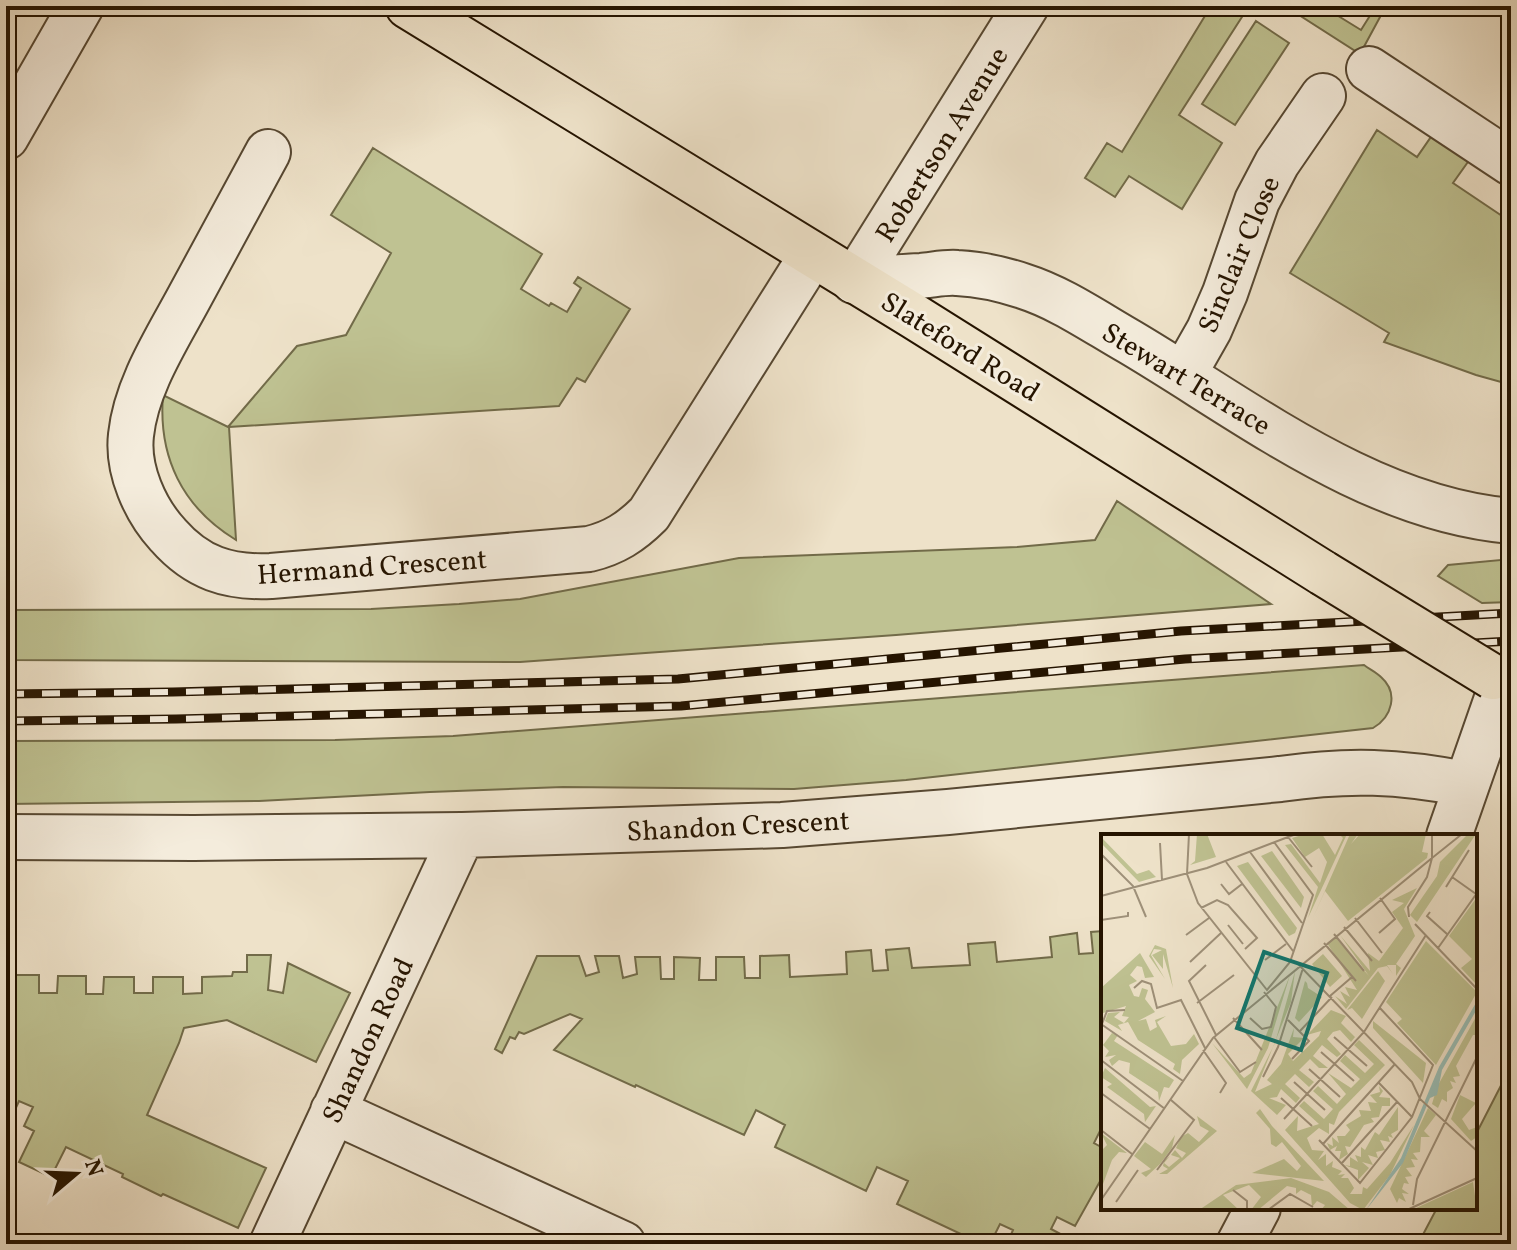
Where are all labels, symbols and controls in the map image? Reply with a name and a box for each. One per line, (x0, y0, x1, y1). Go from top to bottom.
street label: Robertson Avenue (867, 40, 1019, 251)
street label: Sinclair Close (1190, 170, 1291, 340)
street label: Slateford Road (873, 284, 1047, 413)
street label: Stewart Terrace (1094, 314, 1278, 446)
street label: Hermand Crescent (256, 541, 489, 596)
street label: Shandon Crescent (626, 802, 851, 853)
inset map (1101, 834, 1477, 1210)
street label: Shandon Road (314, 952, 425, 1130)
north arrow (36, 1134, 116, 1214)
text: N (75, 1156, 110, 1181)

